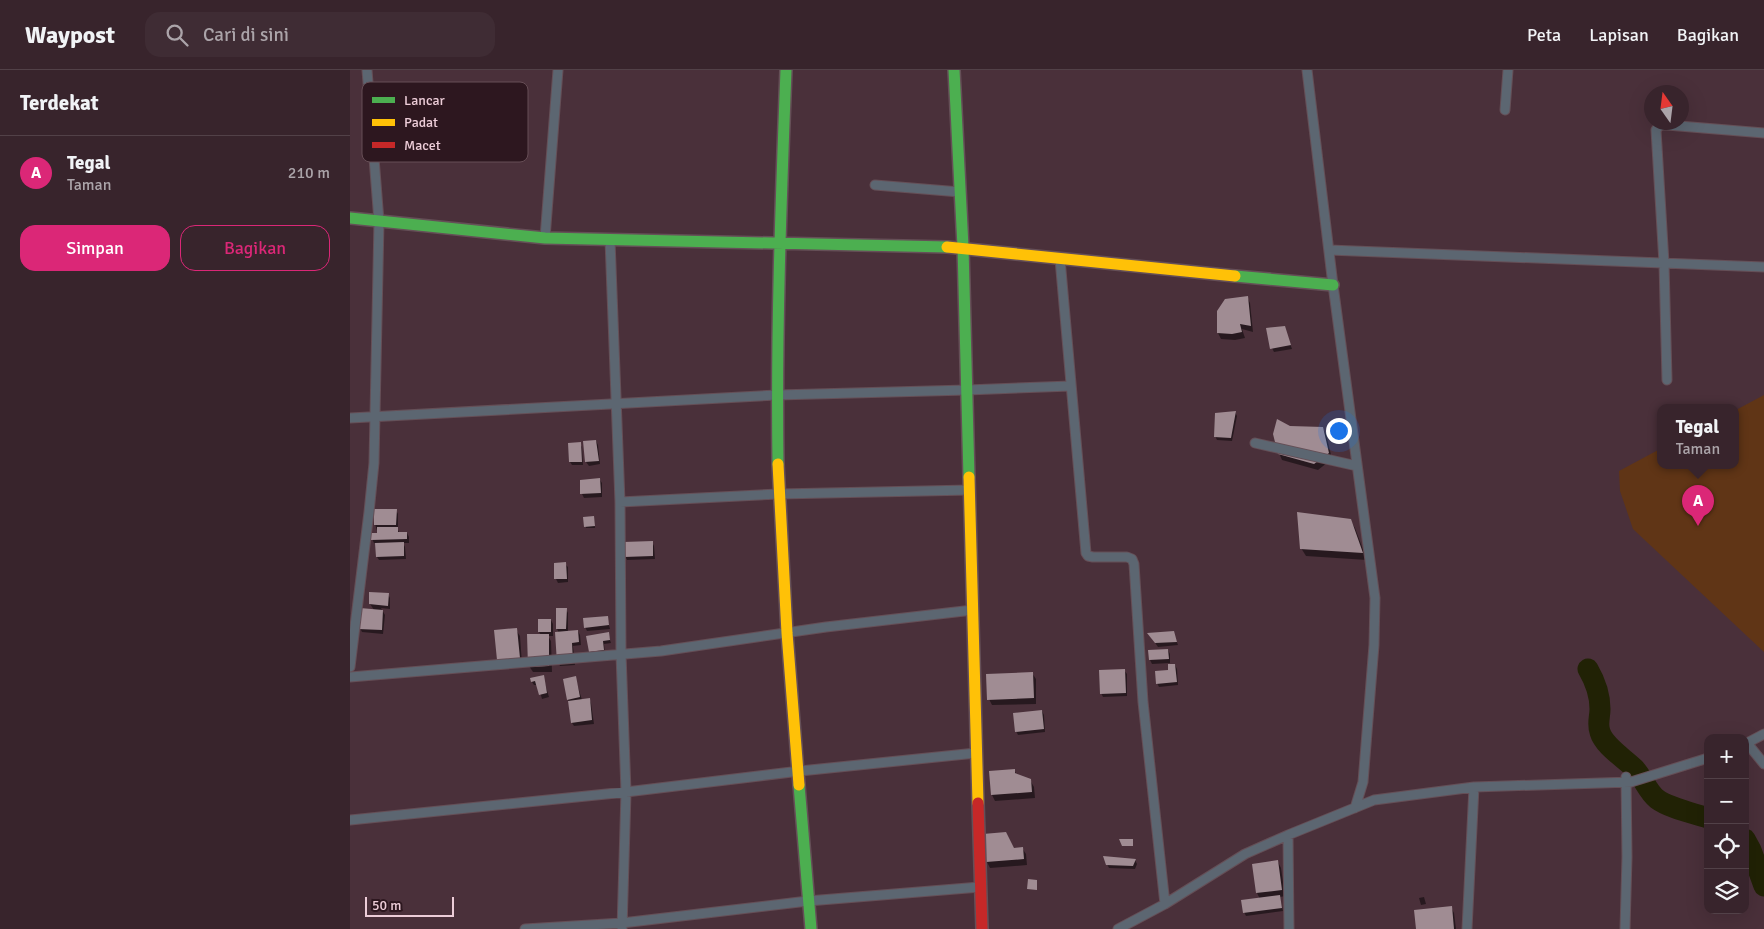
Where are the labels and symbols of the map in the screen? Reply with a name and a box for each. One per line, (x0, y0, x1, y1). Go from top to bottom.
legend (362, 82, 528, 162)
north arrow (1644, 85, 1689, 130)
text: Lancar (404, 92, 446, 109)
text: Padat (404, 114, 438, 131)
text: Macet (404, 137, 441, 154)
your location (1326, 418, 1352, 444)
pin: A (1682, 485, 1714, 526)
scale bar (365, 894, 454, 917)

